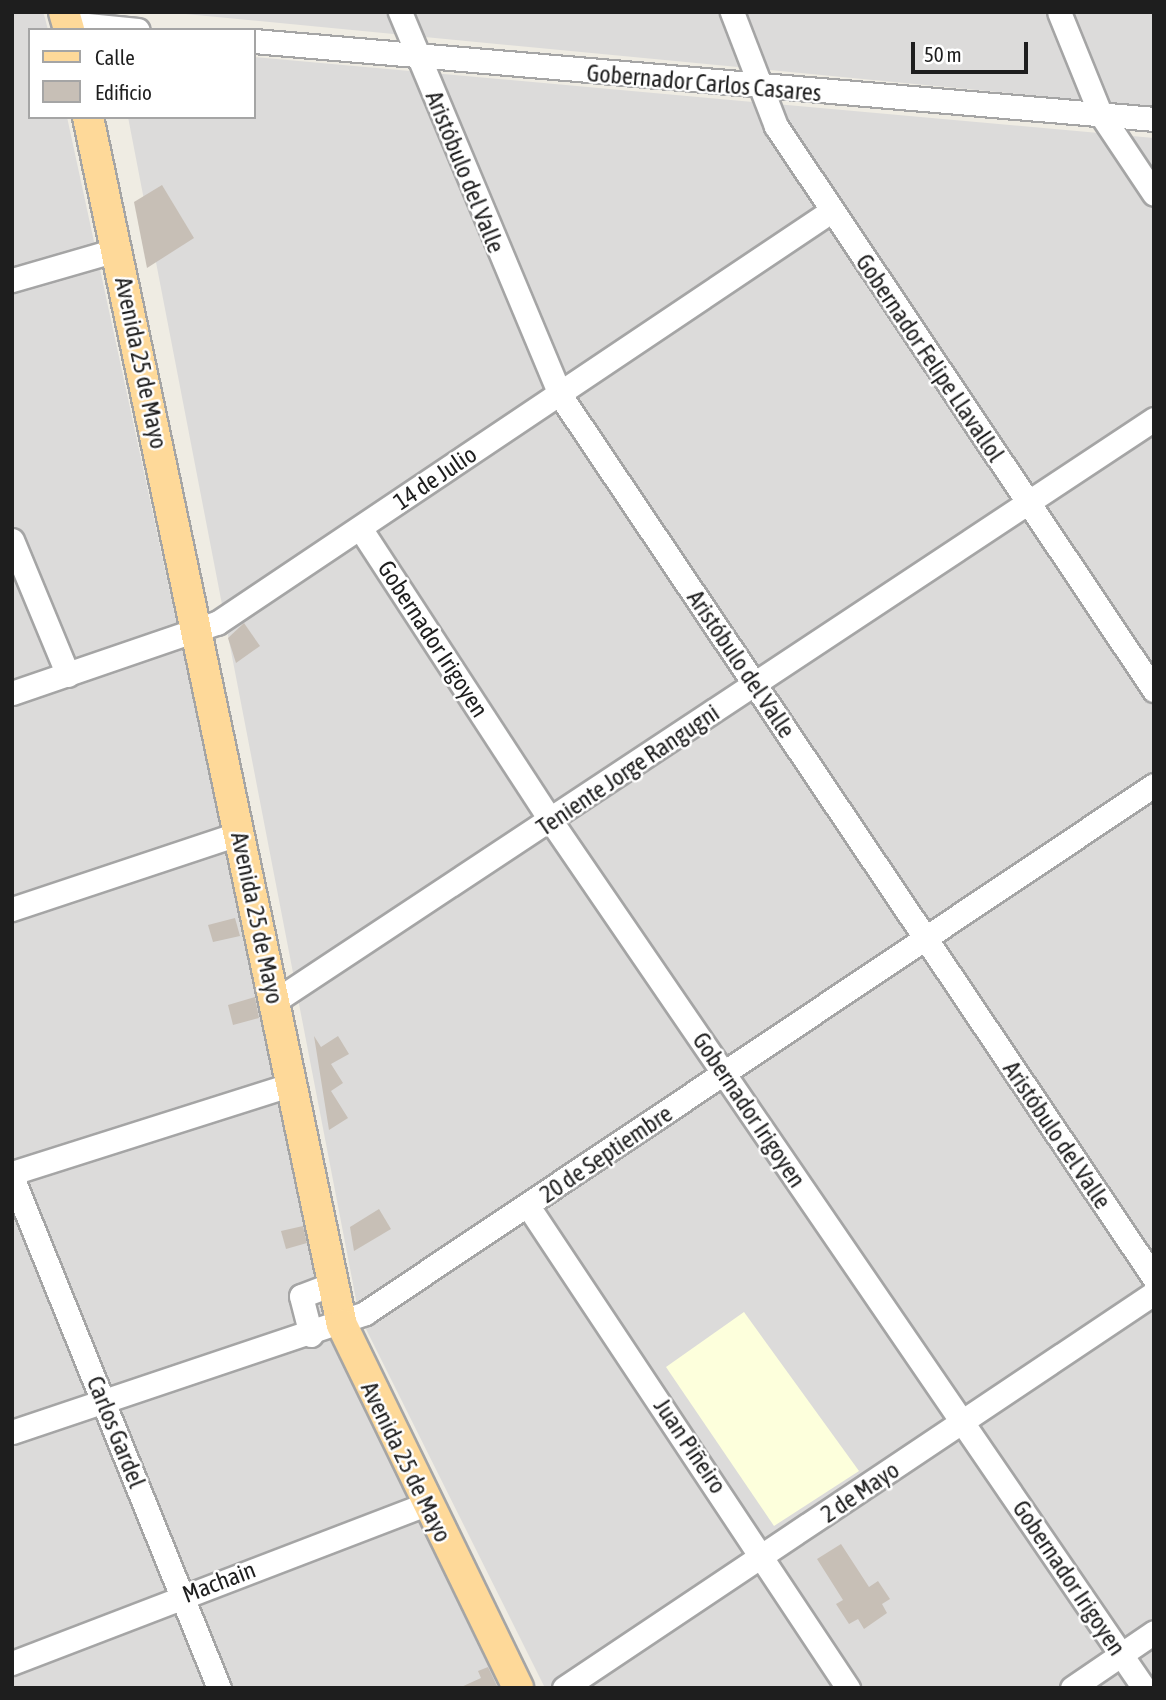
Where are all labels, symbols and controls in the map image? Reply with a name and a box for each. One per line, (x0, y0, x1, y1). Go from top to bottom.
legend (28, 28, 256, 119)
scale bar (914, 28, 1031, 72)
text: 50 m (924, 42, 962, 66)
text: Calle (95, 45, 135, 69)
street label: Gobernador Carlos Casares (585, 58, 823, 108)
text: Edificio (95, 80, 152, 104)
street label: Aristóbulo del Valle (419, 87, 511, 257)
street label: Gobernador Felipe Llavallol (850, 249, 1010, 467)
street label: Avenida 25 de Mayo (109, 274, 173, 452)
street label: 14 de Julio (388, 440, 482, 516)
street label: Gobernador Irigoyen (372, 555, 494, 723)
street label: Aristóbulo del Valle (681, 585, 801, 743)
street label: Teniente Jorge Rangugni (531, 698, 725, 842)
street label: Avenida 25 de Mayo (225, 829, 289, 1007)
street label: Gobernador Irigoyen (686, 1027, 812, 1193)
street label: Aristóbulo del Valle (997, 1056, 1117, 1214)
street label: 20 de Septiembre (534, 1099, 678, 1209)
street label: Carlos Gardel (81, 1372, 151, 1492)
street label: Avenida 25 de Mayo (355, 1377, 457, 1547)
street label: Juan Piñeiro (648, 1393, 732, 1499)
street label: 2 de Mayo (815, 1455, 905, 1529)
street label: Gobernador Irigoyen (1006, 1495, 1132, 1661)
street label: Machain (178, 1555, 260, 1609)

